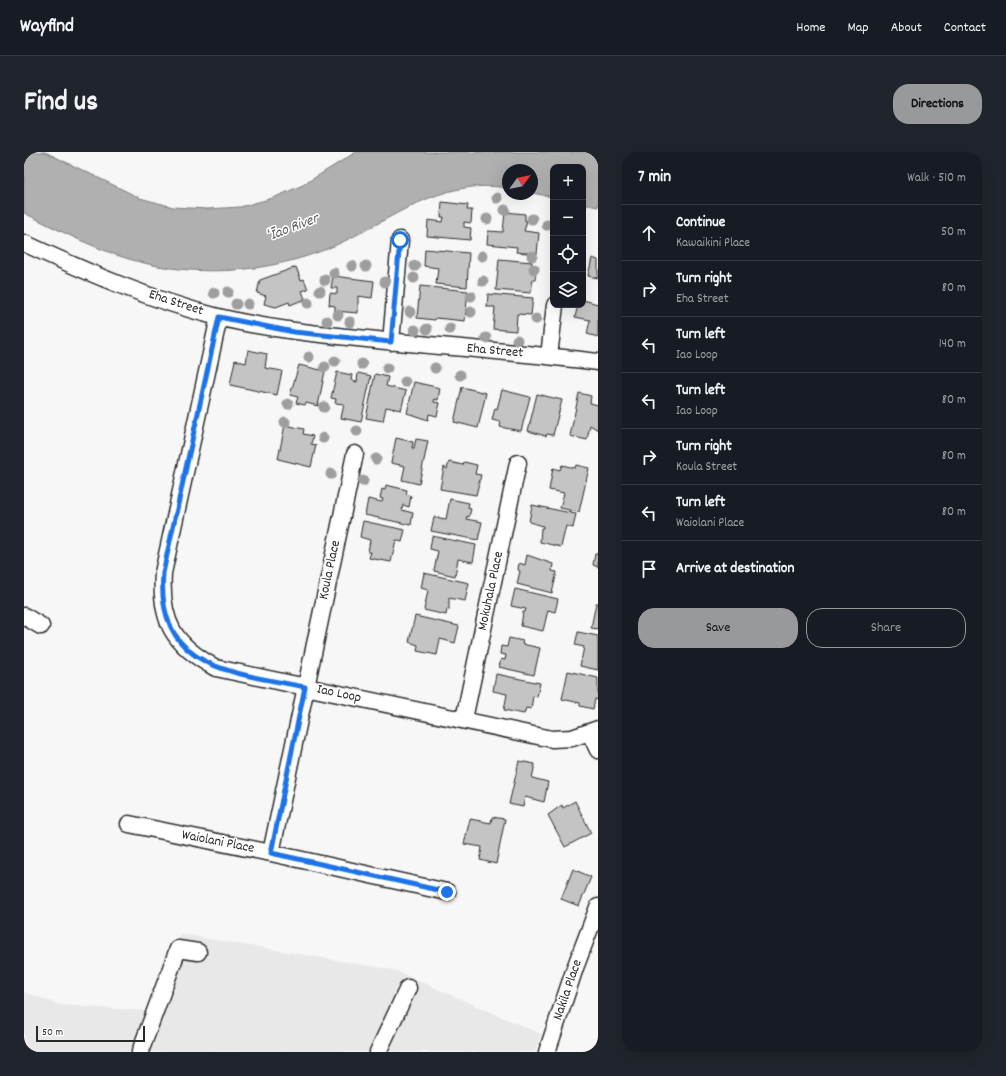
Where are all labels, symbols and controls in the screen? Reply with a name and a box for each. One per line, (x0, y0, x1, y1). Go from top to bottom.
text: Wayfind (20, 14, 74, 41)
text: Home (796, 18, 825, 38)
text: Map (847, 18, 869, 38)
text: About (891, 18, 922, 38)
text: Contact (944, 18, 986, 38)
text: Find us (24, 84, 98, 124)
button: Directions (893, 84, 982, 124)
north arrow (502, 164, 538, 200)
map controls (550, 164, 586, 308)
button: + (550, 164, 586, 200)
text: 7 min (638, 166, 671, 190)
text: Walk · 510 m (907, 169, 966, 188)
button: − (550, 200, 586, 236)
water label: ʻĪao River (264, 208, 323, 248)
text: Continue (676, 212, 725, 234)
icon: ahead (638, 222, 660, 244)
text: 50 m (941, 223, 966, 242)
route start (391, 231, 409, 249)
text: Kawaikini Place (676, 234, 750, 253)
button: locate (550, 236, 586, 272)
text: Turn right (676, 268, 732, 290)
button: layers (550, 272, 586, 308)
icon: right (638, 278, 660, 300)
text: 80 m (942, 279, 966, 298)
street label: Eha Street (146, 285, 206, 321)
text: Eha Street (676, 290, 729, 309)
text: Turn left (676, 324, 725, 346)
icon: left (638, 334, 660, 356)
text: 140 m (939, 335, 966, 354)
street label: Eha Street (466, 339, 524, 363)
text: Iao Loop (676, 346, 718, 365)
text: Turn left (676, 380, 725, 402)
icon: left (638, 390, 660, 412)
text: 80 m (942, 391, 966, 410)
text: Iao Loop (676, 402, 718, 421)
text: Turn right (676, 436, 732, 458)
icon: right (638, 446, 660, 468)
text: 80 m (942, 447, 966, 466)
text: Koula Street (676, 458, 737, 477)
text: Turn left (676, 492, 725, 514)
icon: left (638, 502, 660, 524)
text: 80 m (942, 503, 966, 522)
text: Waiolani Place (676, 514, 744, 533)
street label: Koula Place (314, 539, 346, 601)
street label: Mokuhala Place (473, 550, 509, 632)
icon: arrive (638, 558, 660, 580)
text: Arrive at destination (676, 558, 794, 580)
button: Save (638, 608, 798, 648)
button: Share (806, 608, 966, 648)
street label: Iao Loop (315, 680, 363, 708)
street label: Waiolani Place (180, 825, 256, 859)
route end (438, 883, 456, 901)
street label: Nakila Place (548, 957, 588, 1023)
scale bar (36, 1024, 145, 1043)
text: 50 m (42, 1025, 63, 1041)

